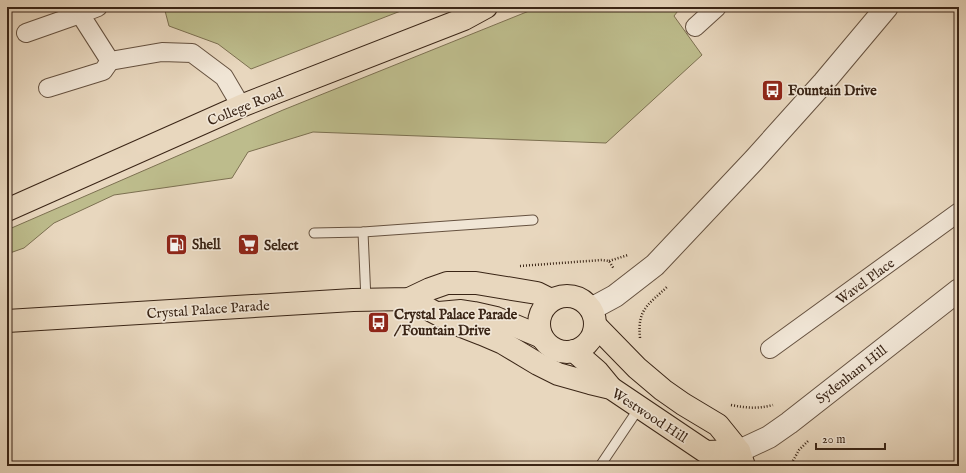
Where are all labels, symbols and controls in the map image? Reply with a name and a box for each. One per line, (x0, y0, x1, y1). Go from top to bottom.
bus stop icon: Fountain Drive (759, 77, 785, 103)
place label: Fountain Drive (788, 82, 877, 100)
street label: College Road (205, 83, 286, 130)
fuel station icon: Shell (164, 231, 190, 257)
supermarket icon: Select (236, 232, 262, 258)
place label: Shell (192, 236, 222, 254)
place label: Select (264, 237, 299, 255)
street label: Wavel Place (833, 254, 899, 309)
street label: Crystal Palace Parade (146, 297, 271, 323)
place label: Crystal Palace Parade / Fountain Drive (393, 306, 518, 340)
bus stop icon: Crystal Palace Parade / Fountain Drive (366, 309, 392, 335)
street label: Sydenham Hill (812, 341, 891, 408)
street label: Westwood Hill (608, 385, 691, 447)
scale bar (816, 425, 885, 451)
text: 20 m (822, 432, 845, 447)

